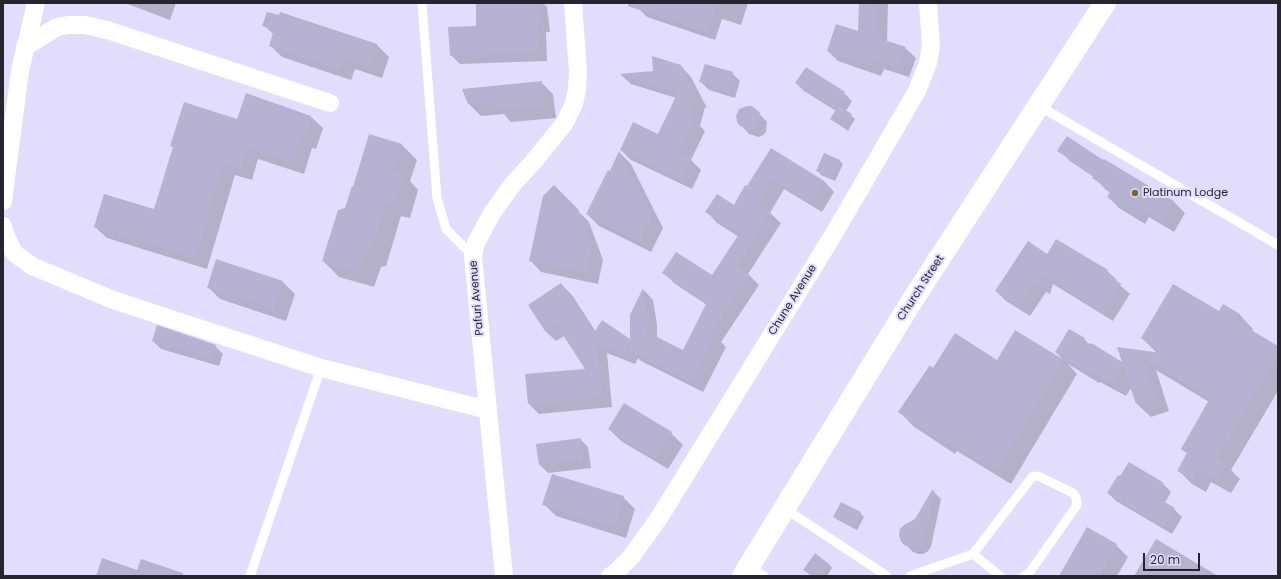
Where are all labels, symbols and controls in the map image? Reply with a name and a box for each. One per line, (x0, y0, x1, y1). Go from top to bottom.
place label: Platinum Lodge (1143, 186, 1228, 200)
marker: Platinum Lodge (1130, 188, 1140, 198)
street label: Church Street (895, 253, 947, 323)
street label: Pafuri Avenue (467, 260, 487, 336)
street label: Chune Avenue (766, 262, 820, 338)
scale bar (1145, 545, 1202, 571)
text: 20 m (1150, 551, 1180, 568)

